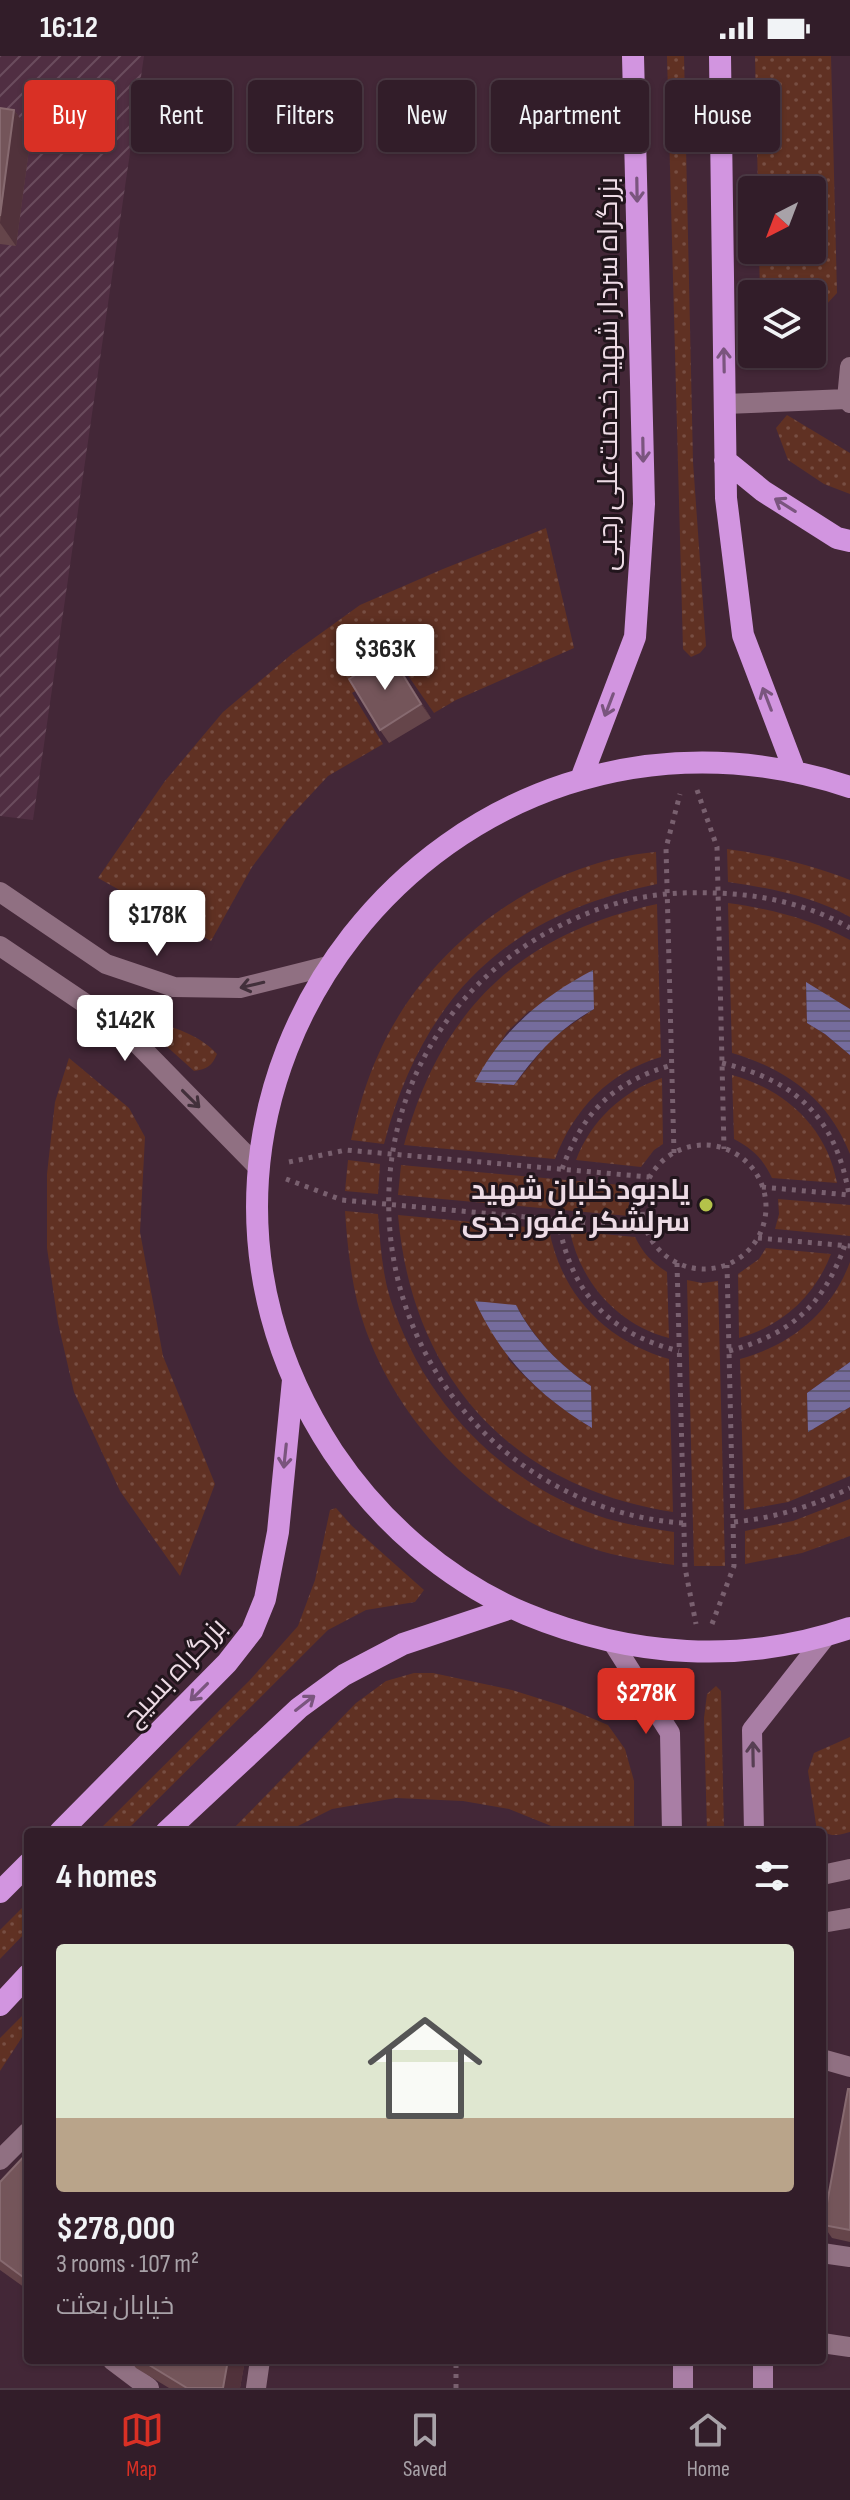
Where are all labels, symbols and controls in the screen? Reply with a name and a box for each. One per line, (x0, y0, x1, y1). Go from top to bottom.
text: 16:12 (40, 10, 98, 46)
chip: Buy (24, 80, 115, 152)
chip: Rent (131, 80, 232, 152)
chip: Filters (248, 80, 362, 152)
chip: New (378, 80, 475, 152)
chip: Apartment (491, 80, 649, 152)
chip: House (665, 80, 780, 152)
one-way arrow (629, 176, 644, 203)
north arrow (738, 176, 826, 264)
map controls (738, 176, 826, 368)
street label: بزرگراه سردار شهید خدمت‌علی رجبی (592, 177, 625, 571)
button: layers (738, 280, 826, 368)
one-way arrow (716, 347, 732, 374)
one-way arrow (635, 436, 650, 463)
one-way arrow (774, 496, 797, 512)
pin: $363K (329, 624, 441, 692)
text: $363K (354, 634, 416, 665)
one-way arrow (759, 687, 773, 712)
one-way arrow (601, 692, 615, 717)
pin: $178K (101, 890, 213, 958)
text: $178K (127, 900, 187, 931)
one-way arrow (240, 978, 265, 993)
pin: $142K (69, 995, 181, 1063)
text: $142K (95, 1005, 155, 1036)
one-way arrow (181, 1089, 200, 1108)
place label: یادبود خلبان شهید سرلشکر غفور جدی (462, 1174, 690, 1239)
marker: یادبود خلبان شهید سرلشکر غفور جدی (697, 1196, 715, 1214)
one-way arrow (278, 1442, 293, 1469)
street label: بزرگراه بسیج (117, 1611, 234, 1734)
pin: $278K (590, 1668, 702, 1736)
text: $278K (616, 1678, 676, 1709)
one-way arrow (190, 1682, 209, 1701)
one-way arrow (294, 1695, 315, 1712)
one-way arrow (745, 1741, 760, 1768)
icon: filters (750, 1854, 794, 1898)
text: 4 homes (56, 1856, 157, 1897)
icon: home (353, 1996, 497, 2140)
text: $278,000 (56, 2208, 175, 2249)
text: 3 rooms · 107 m² (56, 2249, 199, 2280)
text: خیابان بعثت (56, 2291, 174, 2322)
tab: Map (120, 2408, 164, 2483)
tab: Saved (403, 2408, 447, 2483)
tab: Home (686, 2408, 730, 2483)

